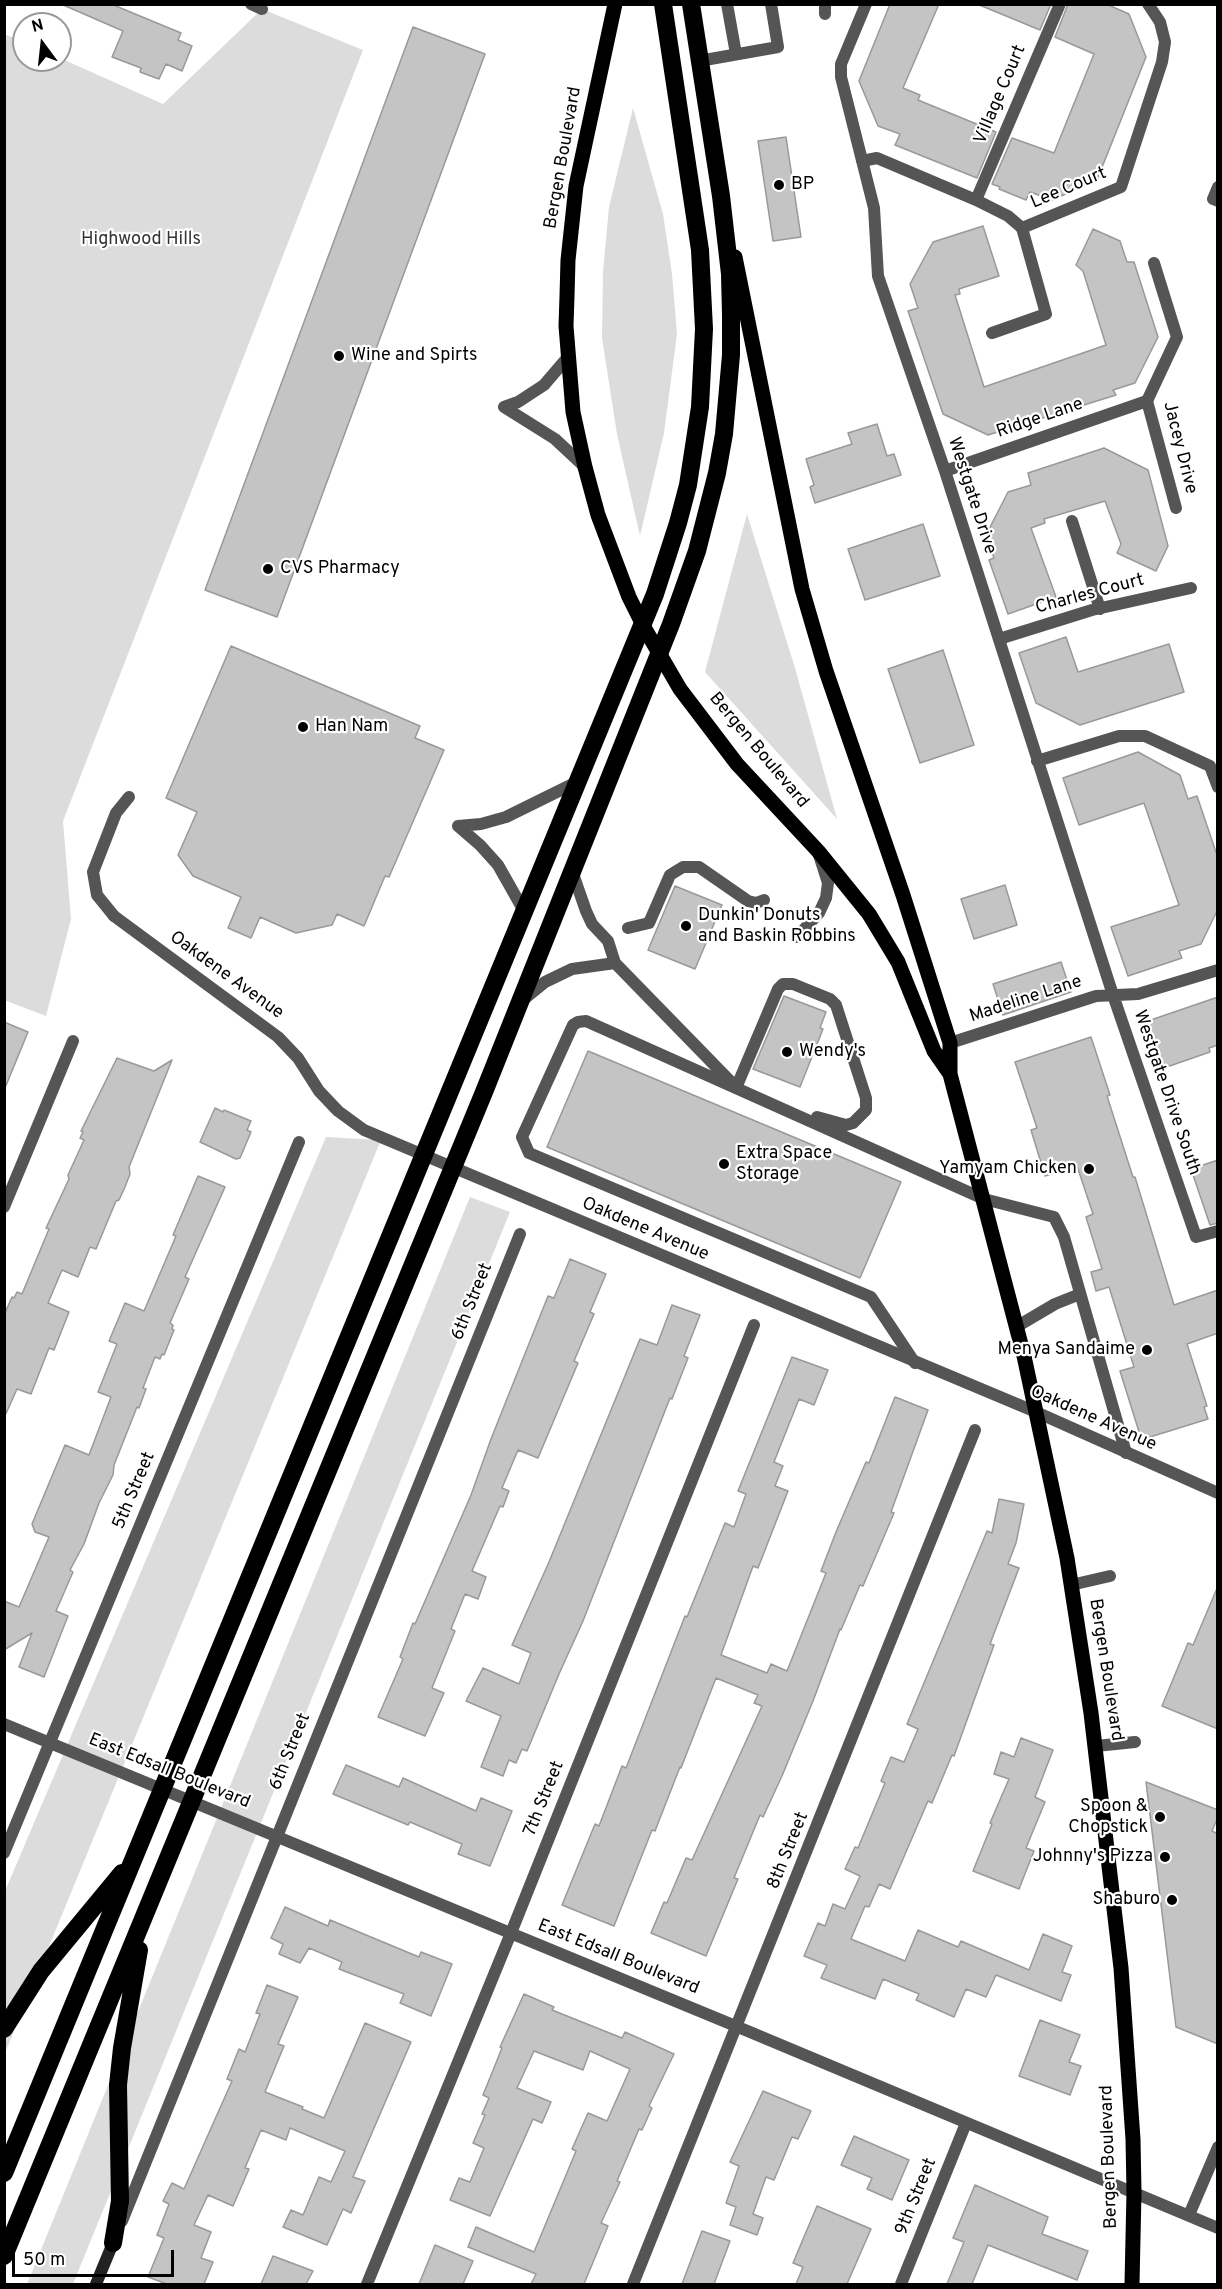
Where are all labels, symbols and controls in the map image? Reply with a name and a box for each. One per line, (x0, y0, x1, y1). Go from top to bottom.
north arrow (12, 12, 72, 72)
text: N (30, 15, 46, 38)
street label: Village Court (970, 42, 1032, 148)
street label: Bergen Boulevard (541, 85, 587, 231)
street label: Lee Court (1028, 163, 1110, 215)
place label: BP (791, 174, 814, 196)
marker: BP (772, 178, 786, 192)
park label: Highwood Hills (81, 229, 201, 251)
place label: Wine and Spirts (351, 345, 477, 367)
marker: Wine and Spirts (332, 349, 346, 363)
street label: Ridge Lane (994, 394, 1086, 444)
street label: Jacey Drive (1157, 400, 1201, 496)
street label: Westgate Drive (942, 435, 1000, 557)
place label: CVS Pharmacy (280, 558, 400, 580)
marker: CVS Pharmacy (261, 562, 275, 576)
street label: Charles Court (1033, 570, 1147, 620)
street label: Bergen Boulevard (703, 689, 813, 813)
place label: Han Nam (315, 716, 388, 738)
marker: Han Nam (296, 720, 310, 734)
place label: Dunkin' Donuts and Baskin Robbins (698, 905, 856, 948)
marker: Dunkin' Donuts and Baskin Robbins (679, 919, 693, 933)
street label: Oakdene Avenue (165, 927, 287, 1025)
street label: Madeline Lane (967, 972, 1085, 1028)
street label: Westgate Drive South (1128, 1008, 1204, 1178)
place label: Wendy's (799, 1041, 866, 1063)
marker: Wendy's (780, 1045, 794, 1059)
place label: Extra Space Storage (736, 1143, 832, 1186)
marker: Extra Space Storage (717, 1157, 731, 1171)
place label: Yamyam Chicken (939, 1158, 1077, 1180)
marker: Yamyam Chicken (1082, 1162, 1096, 1176)
street label: Oakdene Avenue (578, 1194, 712, 1266)
street label: 6th Street (448, 1260, 498, 1344)
place label: Menya Sandaime (997, 1339, 1135, 1361)
marker: Menya Sandaime (1140, 1343, 1154, 1357)
street label: Oakdene Avenue (1027, 1382, 1159, 1456)
street label: 5th Street (109, 1449, 161, 1533)
street label: Bergen Boulevard (1083, 1597, 1127, 1743)
street label: 6th Street (266, 1710, 316, 1794)
street label: East Edsall Boulevard (85, 1730, 253, 1814)
street label: 7th Street (520, 1758, 570, 1840)
place label: Spoon & Chopstick (1068, 1796, 1148, 1838)
street label: 8th Street (764, 1809, 814, 1893)
marker: Spoon & Chopstick (1153, 1810, 1167, 1824)
place label: Johnny's Pizza (1033, 1846, 1153, 1868)
marker: Johnny's Pizza (1158, 1850, 1172, 1864)
place label: Shaburo (1093, 1889, 1160, 1911)
marker: Shaburo (1165, 1893, 1179, 1907)
street label: East Edsall Boulevard (534, 1916, 702, 2000)
street label: Bergen Boulevard (1097, 2085, 1123, 2229)
street label: 9th Street (892, 2155, 942, 2239)
scale bar (15, 2238, 177, 2276)
text: 50 m (23, 2249, 65, 2272)

